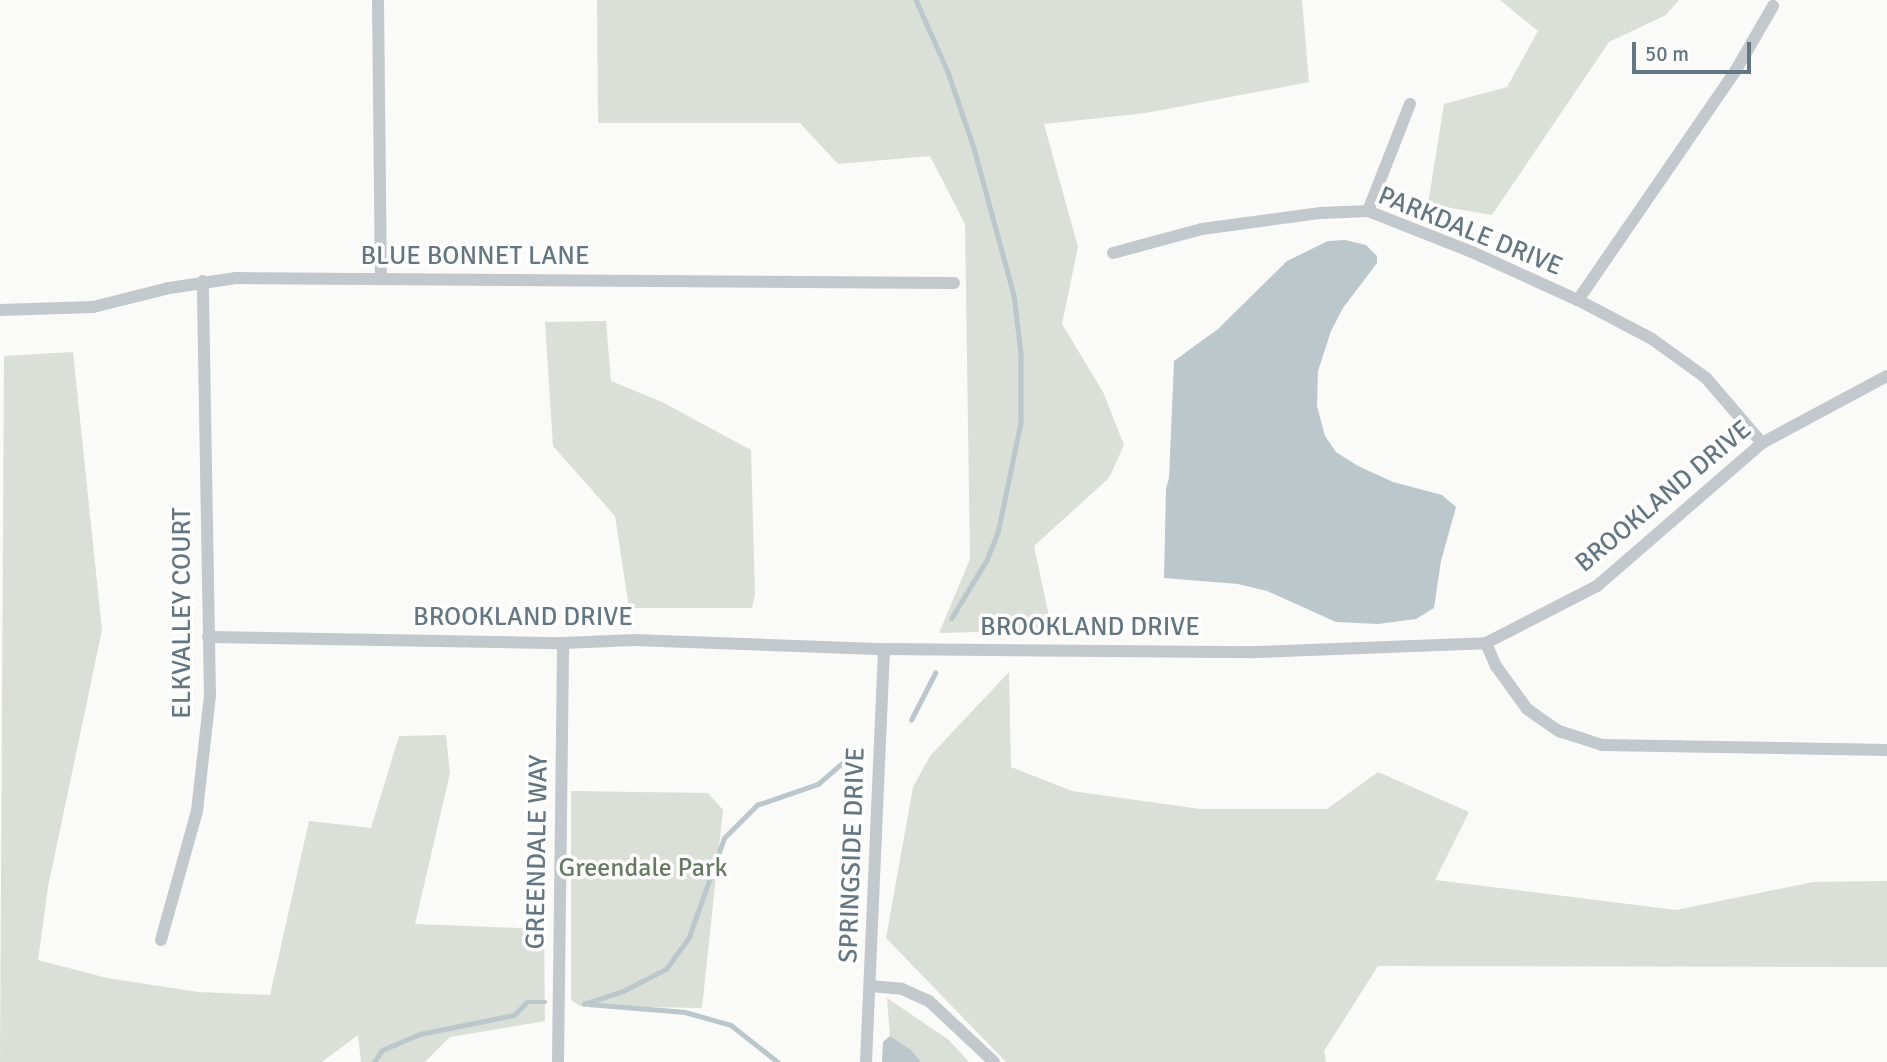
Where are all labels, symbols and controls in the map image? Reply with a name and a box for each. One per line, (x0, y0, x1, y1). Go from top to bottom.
scale bar (1635, 28, 1754, 72)
text: 50 m (1645, 41, 1689, 67)
street label: PARKDALE DRIVE (1373, 181, 1567, 283)
street label: BLUE BONNET LANE (360, 241, 590, 273)
street label: BROOKLAND DRIVE (1570, 414, 1758, 580)
street label: ELKVALLEY COURT (167, 507, 199, 719)
street label: BROOKLAND DRIVE (413, 602, 633, 634)
street label: BROOKLAND DRIVE (980, 612, 1200, 644)
street label: SPRINGSIDE DRIVE (834, 747, 872, 963)
street label: GREENDALE WAY (521, 754, 555, 950)
park label: Greendale Park (558, 853, 728, 885)

